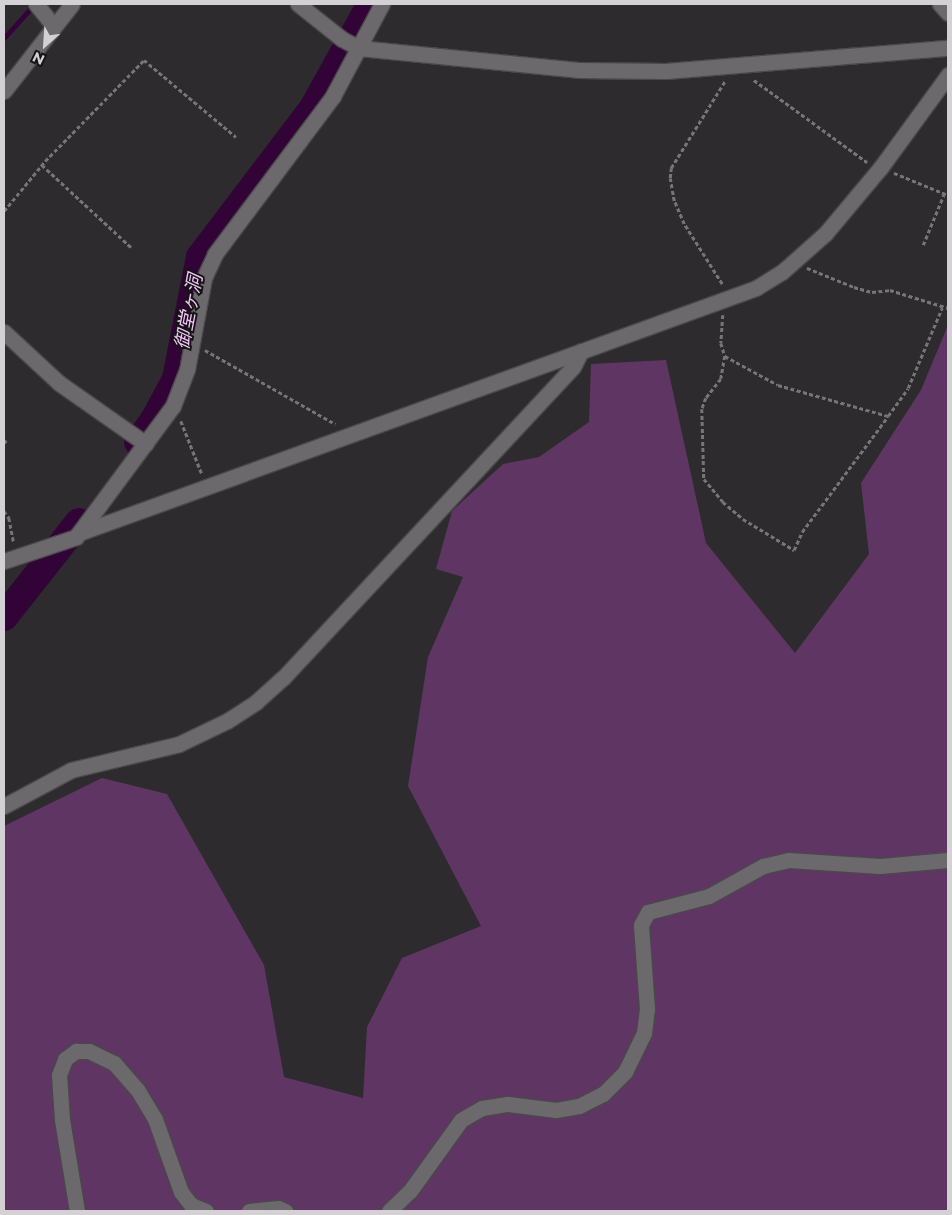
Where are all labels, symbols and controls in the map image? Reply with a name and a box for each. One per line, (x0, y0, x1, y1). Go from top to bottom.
north arrow (20, 20, 70, 70)
text: N (29, 48, 47, 69)
water label: 御堂ヶ洞 (171, 273, 207, 351)

